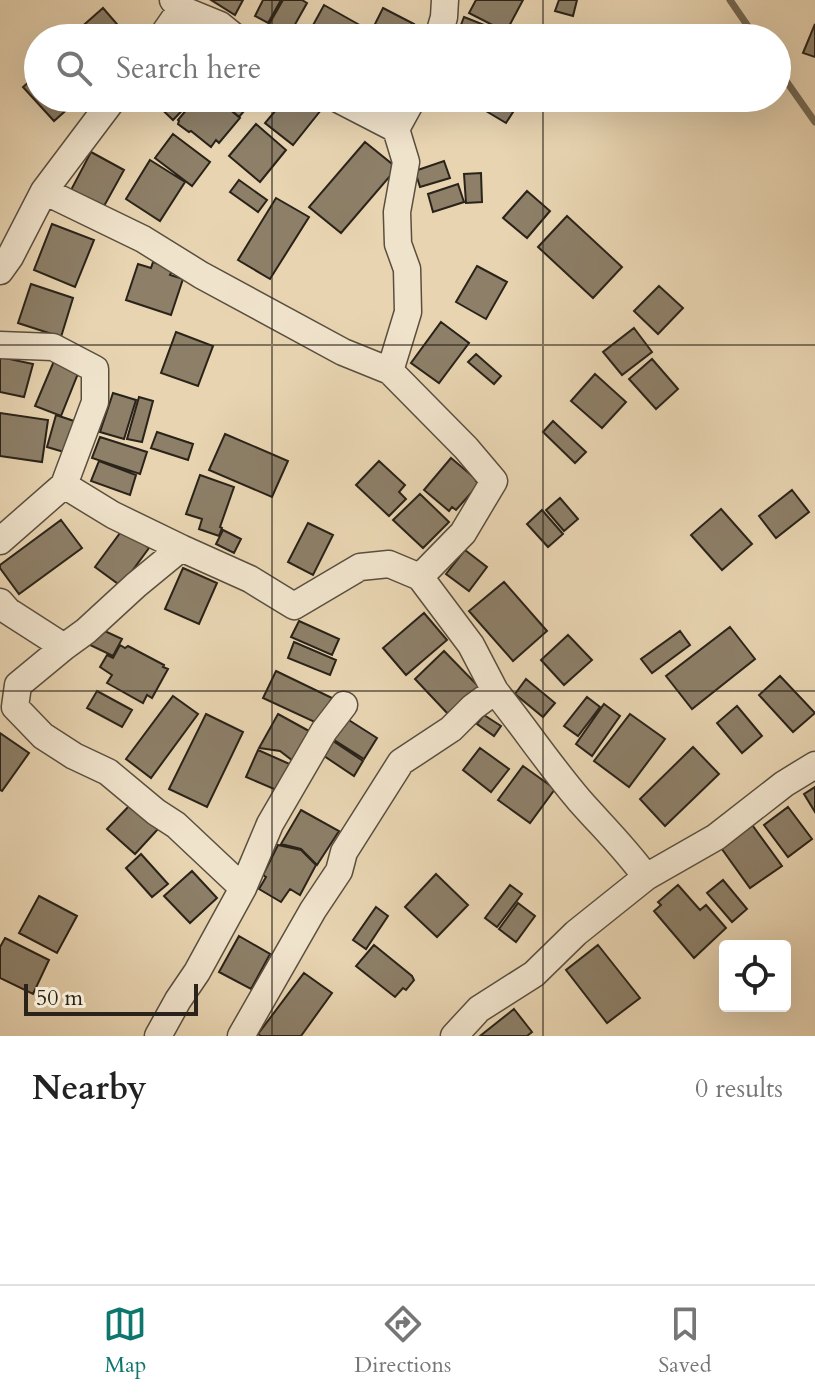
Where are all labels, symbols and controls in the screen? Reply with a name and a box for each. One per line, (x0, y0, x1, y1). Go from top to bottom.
search box (24, 24, 791, 112)
icon: search (52, 46, 96, 90)
text: Search here (116, 48, 261, 89)
map controls (719, 940, 791, 1012)
button: locate (719, 940, 791, 1012)
scale bar (24, 980, 198, 1016)
text: 50 m (36, 983, 83, 1013)
text: Nearby (32, 1065, 147, 1111)
text: 0 results (695, 1071, 783, 1106)
tab: Map (103, 1302, 147, 1380)
tab: Directions (354, 1302, 451, 1380)
tab: Saved (658, 1302, 712, 1380)

